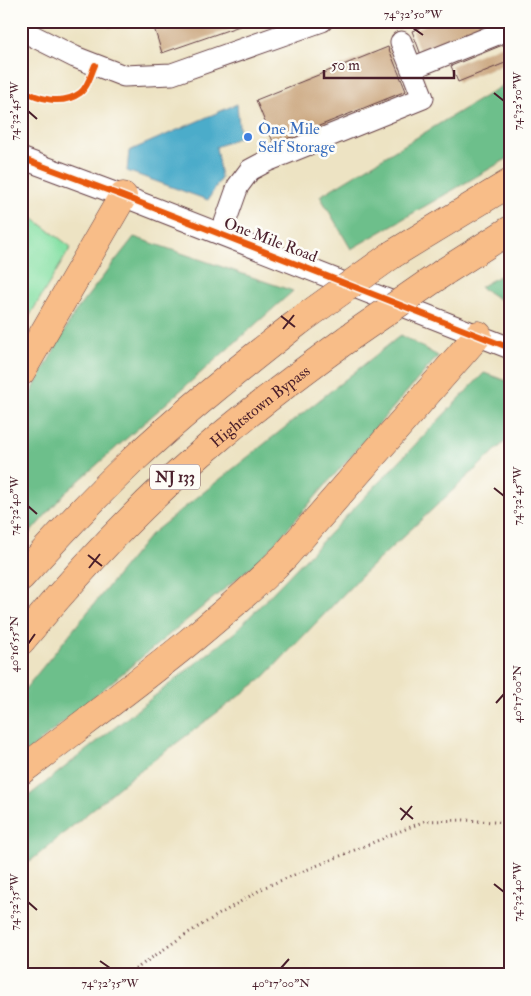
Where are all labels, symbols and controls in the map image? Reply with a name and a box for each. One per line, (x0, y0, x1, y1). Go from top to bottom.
text: 74°32'50"W (384, 7, 443, 22)
scale bar (324, 48, 454, 80)
text: 50 m (331, 56, 360, 75)
text: 74°32'50"W (510, 71, 525, 130)
text: 74°32'45"W (7, 81, 22, 140)
place label: One Mile Self Storage (258, 119, 335, 157)
marker: One Mile Self Storage (242, 131, 254, 143)
street label: One Mile Road (221, 213, 320, 267)
street label: Hightstown Bypass (206, 361, 314, 452)
road number: NJ 133 (150, 464, 200, 490)
text: 74°32'45"W (510, 466, 525, 525)
text: 74°32'40"W (7, 475, 22, 536)
text: 40°16'55"N (7, 615, 22, 672)
text: 40°17'00"N (510, 665, 525, 723)
text: 74°32'40"W (510, 861, 525, 922)
text: 74°32'35"W (7, 873, 22, 930)
text: 74°32'35"W (82, 976, 139, 991)
text: 40°17'00"N (252, 976, 310, 991)

